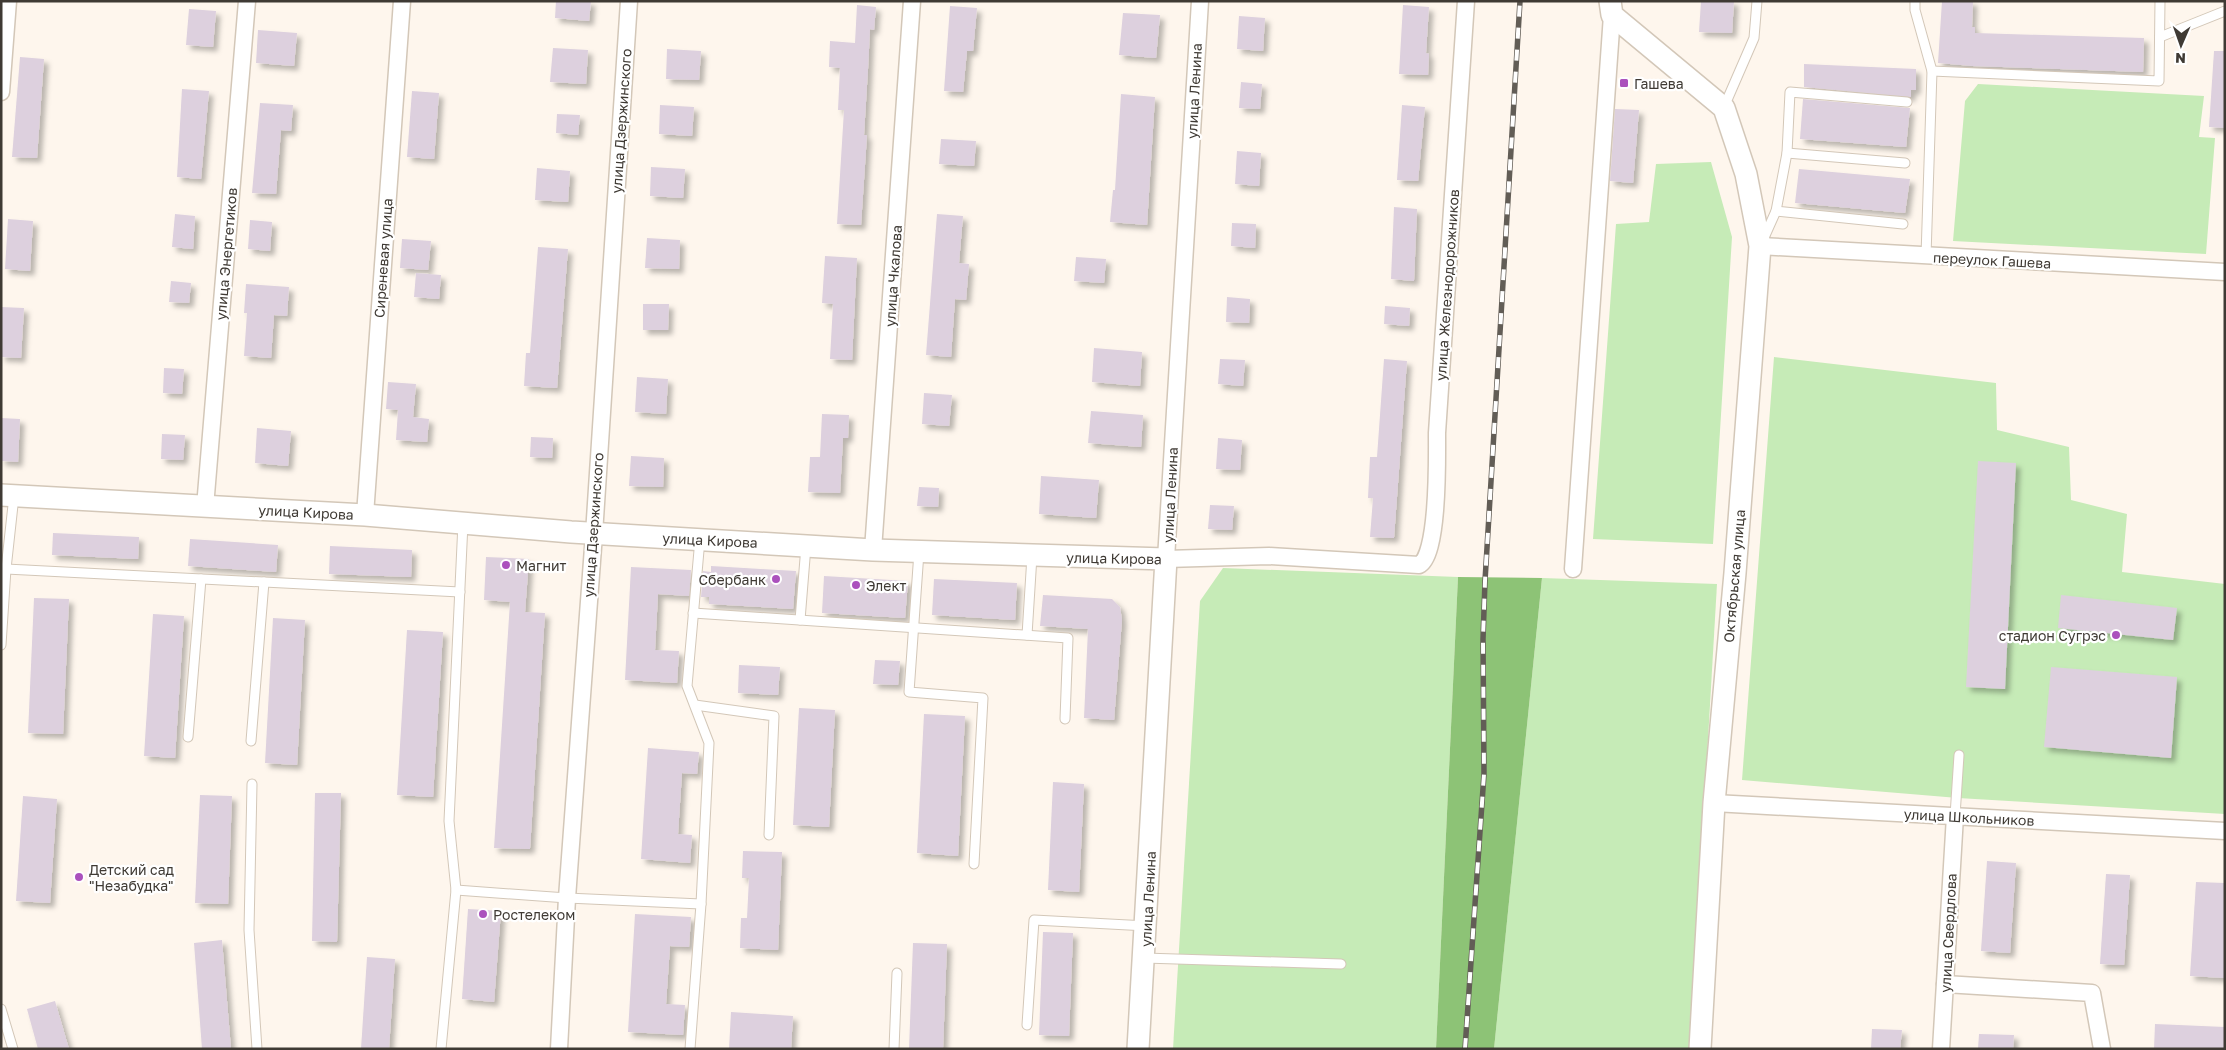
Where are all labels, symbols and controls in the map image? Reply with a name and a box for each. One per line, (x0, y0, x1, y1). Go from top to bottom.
north arrow (2156, 20, 2206, 70)
street label: улица Ленина (1183, 43, 1205, 139)
street label: улица Дзержинского (607, 48, 635, 194)
text: N (2175, 50, 2186, 67)
place label: Гашева (1634, 75, 1684, 92)
marker: Гашева (1618, 77, 1630, 89)
street label: улица Энергетиков (212, 187, 240, 321)
street label: улица Железнодорожников (1432, 189, 1462, 381)
street label: Сиреневая улица (370, 198, 396, 318)
street label: улица Чкалова (881, 224, 905, 328)
street label: переулок Гашева (1932, 248, 2052, 272)
street label: улица Ленина (1159, 447, 1181, 543)
street label: улица Дзержинского (579, 452, 607, 598)
street label: улица Кирова (258, 501, 354, 523)
street label: Октябрьская улица (1720, 509, 1748, 643)
street label: улица Кирова (662, 529, 758, 551)
street label: улица Кирова (1066, 549, 1162, 567)
place label: Магнит (516, 557, 566, 574)
marker: Магнит (500, 559, 512, 571)
place label: Сбербанк (699, 571, 766, 588)
marker: Сбербанк (770, 573, 782, 585)
place label: Элект (866, 577, 906, 594)
marker: Элект (850, 579, 862, 591)
place label: стадион Сугрэс (1999, 627, 2106, 644)
marker: стадион Сугрэс (2110, 629, 2122, 641)
street label: улица Школьников (1903, 805, 2035, 829)
street label: улица Ленина (1137, 851, 1159, 947)
place label: Детский сад "Незабудка" (89, 861, 175, 894)
marker: Детский сад "Незабудка" (73, 871, 85, 883)
street label: улица Свердлова (1936, 873, 1960, 993)
place label: Ростелеком (493, 906, 575, 923)
marker: Ростелеком (477, 908, 489, 920)

